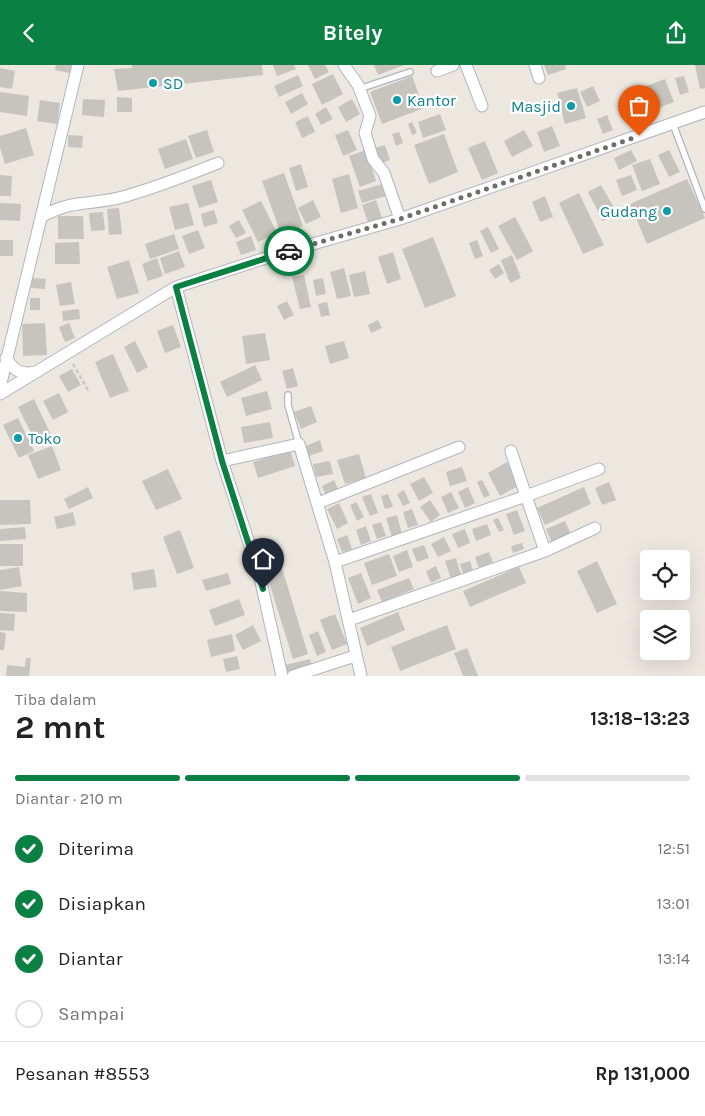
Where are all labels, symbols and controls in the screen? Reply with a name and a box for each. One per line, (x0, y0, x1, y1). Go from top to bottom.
icon: back (15, 19, 43, 47)
icon: share (662, 19, 690, 47)
text: Bitely (323, 20, 382, 46)
place label: SD (163, 74, 183, 93)
marker: SD (147, 77, 159, 89)
pin (618, 85, 660, 136)
place label: Kantor (407, 91, 456, 110)
icon: bag (625, 92, 653, 120)
marker: Kantor (391, 94, 403, 106)
place label: Masjid (511, 97, 561, 116)
marker: Masjid (565, 100, 577, 112)
place label: Gudang (600, 202, 657, 221)
marker: Gudang (661, 205, 673, 217)
courier (264, 226, 314, 276)
icon: car (275, 237, 303, 265)
place label: Toko (28, 429, 61, 448)
marker: Toko (12, 432, 24, 444)
pin (242, 538, 284, 589)
icon: home (249, 545, 277, 573)
map controls (640, 550, 690, 660)
button: locate (640, 550, 690, 600)
button: layers (640, 610, 690, 660)
text: Tiba dalam (15, 690, 96, 709)
text: 13:18–13:23 (590, 708, 690, 730)
text: 2 mnt (15, 709, 105, 746)
text: Diantar · 210 m (15, 789, 123, 808)
icon: check (15, 835, 43, 863)
text: Diterima (58, 838, 134, 860)
text: 12:51 (657, 839, 690, 858)
icon: check (15, 890, 43, 918)
text: Disiapkan (58, 893, 146, 915)
text: 13:01 (657, 894, 690, 913)
icon: check (15, 945, 43, 973)
text: Diantar (58, 948, 123, 970)
text: 13:14 (657, 949, 690, 968)
text: Sampai (58, 1003, 125, 1025)
text: Pesanan #8553 (15, 1063, 150, 1085)
text: Rp 131,000 (595, 1063, 690, 1085)

